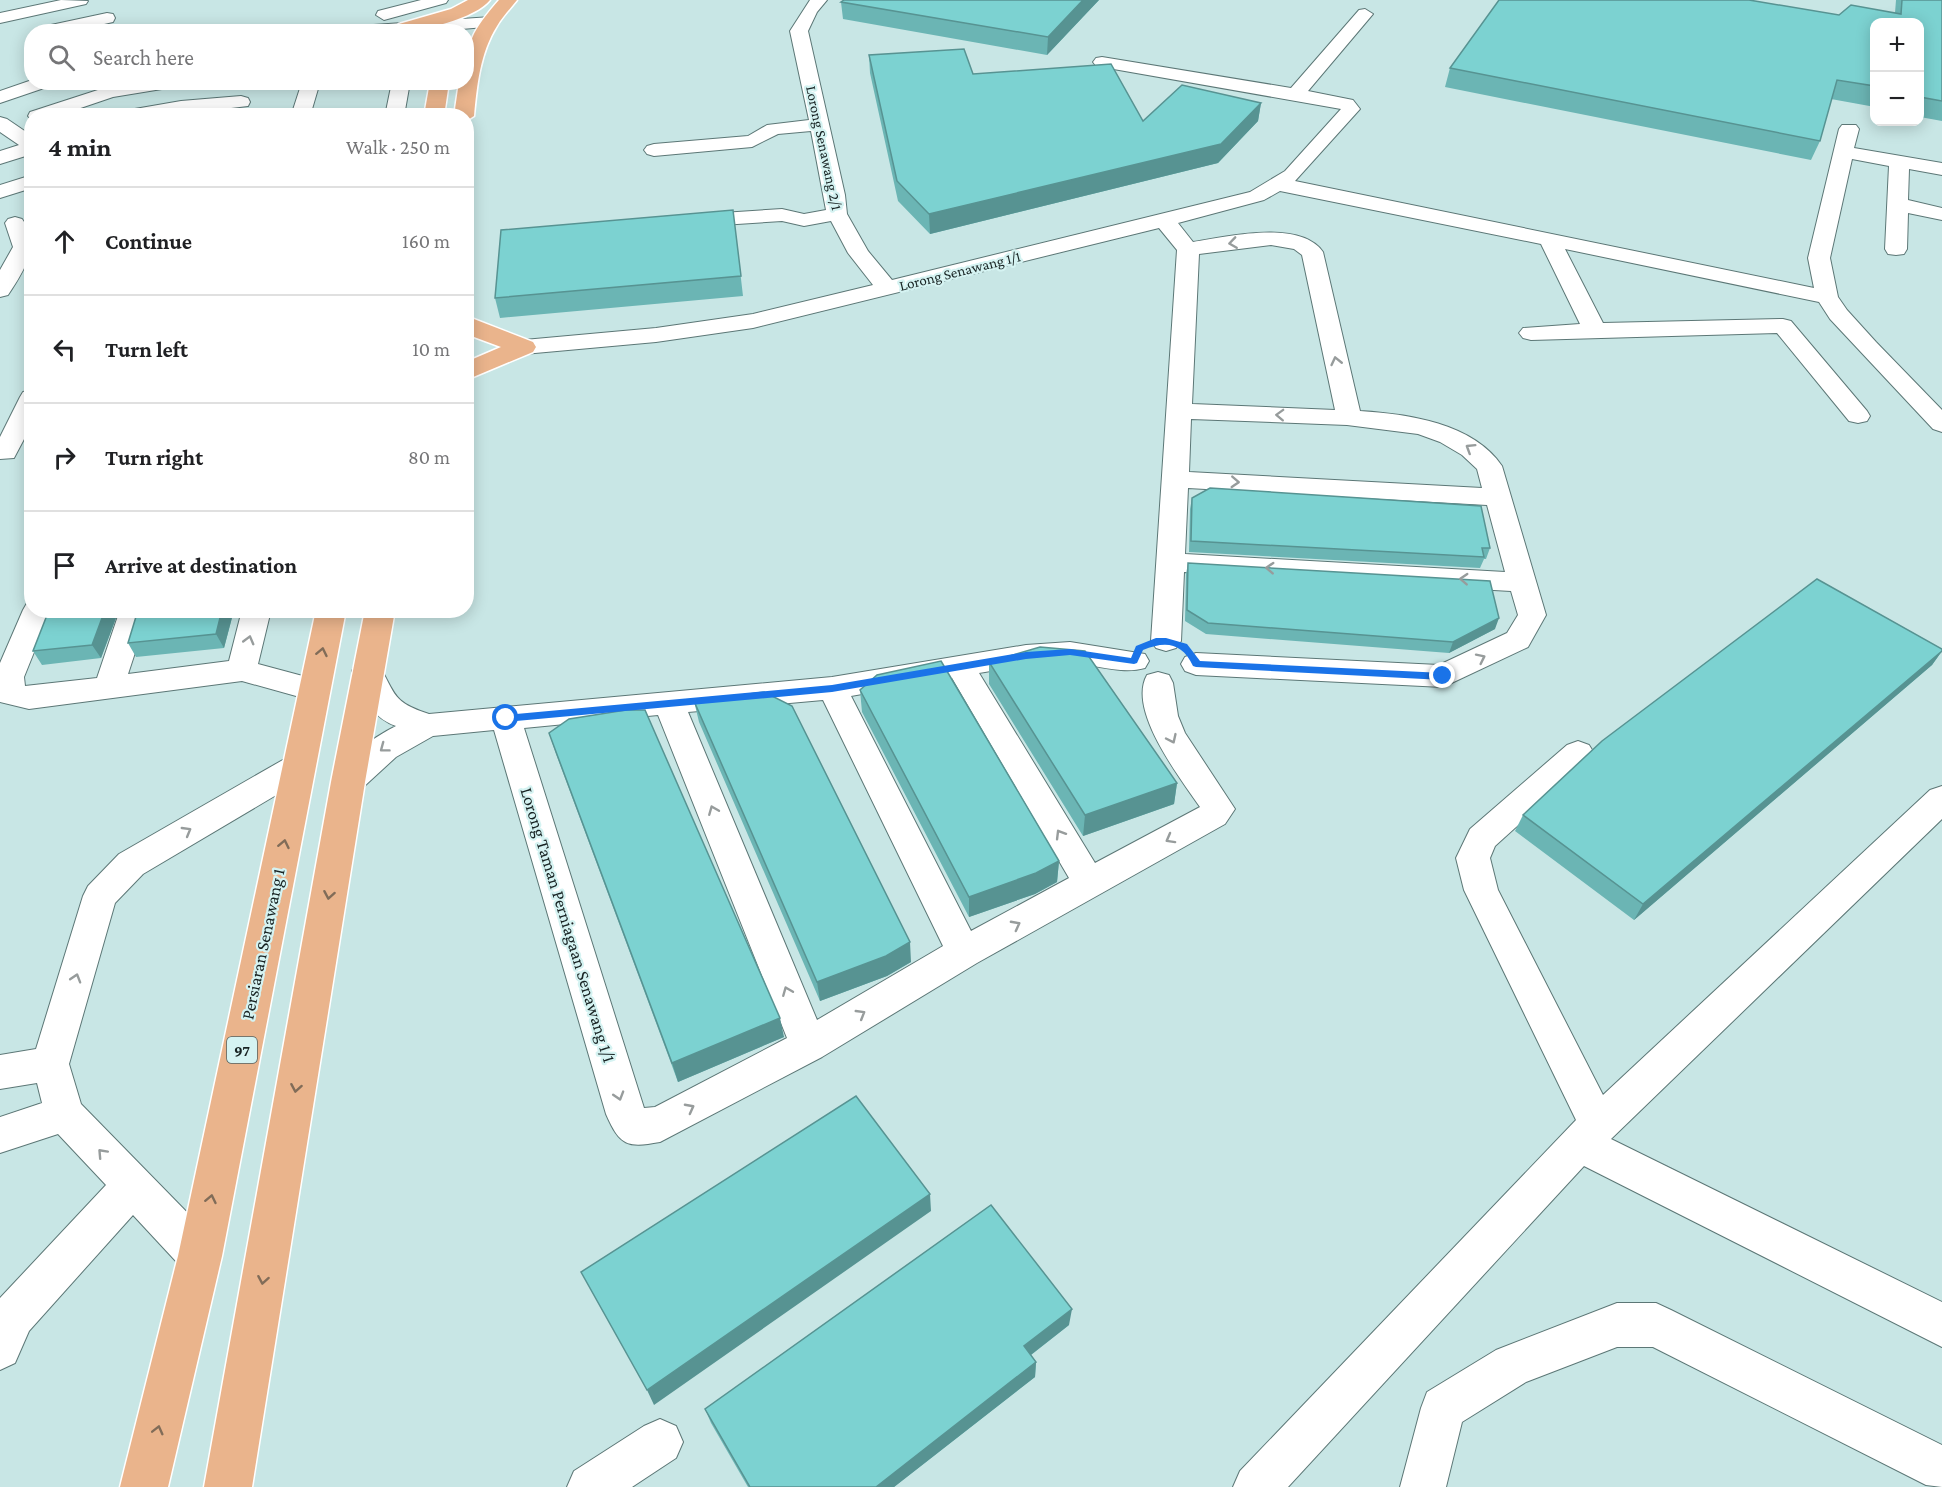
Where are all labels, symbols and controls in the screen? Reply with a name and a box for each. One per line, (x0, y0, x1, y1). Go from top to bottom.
map controls (1870, 18, 1924, 126)
button: + (1870, 18, 1924, 72)
search box (24, 24, 474, 90)
icon: search (45, 41, 78, 74)
text: Search here (93, 45, 194, 70)
button: − (1870, 72, 1924, 126)
street label: Lorong Senawang 2/1 (802, 84, 845, 212)
text: 4 min (48, 133, 112, 162)
text: Walk · 250 m (346, 136, 450, 158)
icon: ahead (48, 225, 81, 258)
text: Continue (105, 229, 192, 254)
text: 160 m (402, 230, 450, 252)
one-way arrow (1228, 236, 1238, 248)
street label: Lorong Senawang 1/1 (898, 248, 1023, 295)
icon: left (48, 333, 81, 366)
text: Turn left (105, 337, 188, 362)
text: 10 m (412, 338, 450, 360)
one-way arrow (1330, 356, 1343, 366)
one-way arrow (1276, 409, 1285, 422)
icon: right (48, 441, 81, 474)
one-way arrow (1466, 444, 1476, 456)
text: Turn right (105, 445, 203, 470)
text: 80 m (408, 446, 450, 468)
one-way arrow (1231, 476, 1240, 489)
icon: arrive (48, 549, 81, 582)
text: Arrive at destination (105, 553, 297, 578)
one-way arrow (1265, 562, 1274, 575)
one-way arrow (1460, 572, 1469, 585)
one-way arrow (242, 635, 255, 645)
one-way arrow (315, 648, 328, 658)
one-way arrow (1475, 653, 1486, 665)
route end (1429, 662, 1455, 688)
route start (492, 704, 518, 730)
one-way arrow (1165, 733, 1177, 744)
one-way arrow (380, 740, 391, 751)
street label: Lorong Taman Perniagaan Senawang 1/1 (517, 785, 619, 1065)
one-way arrow (708, 805, 720, 816)
one-way arrow (181, 827, 191, 839)
one-way arrow (1056, 830, 1067, 840)
one-way arrow (1166, 832, 1176, 843)
one-way arrow (276, 839, 289, 849)
street label: Persiaran Senawang 1 (237, 867, 289, 1021)
one-way arrow (323, 891, 335, 900)
one-way arrow (1010, 921, 1020, 932)
one-way arrow (69, 973, 81, 984)
one-way arrow (782, 986, 794, 997)
one-way arrow (855, 1010, 865, 1021)
road number: 97 (227, 1037, 257, 1063)
one-way arrow (290, 1082, 303, 1092)
one-way arrow (612, 1090, 625, 1101)
one-way arrow (684, 1104, 694, 1115)
one-way arrow (98, 1149, 109, 1160)
one-way arrow (204, 1195, 217, 1205)
one-way arrow (258, 1275, 270, 1285)
one-way arrow (150, 1425, 163, 1435)

